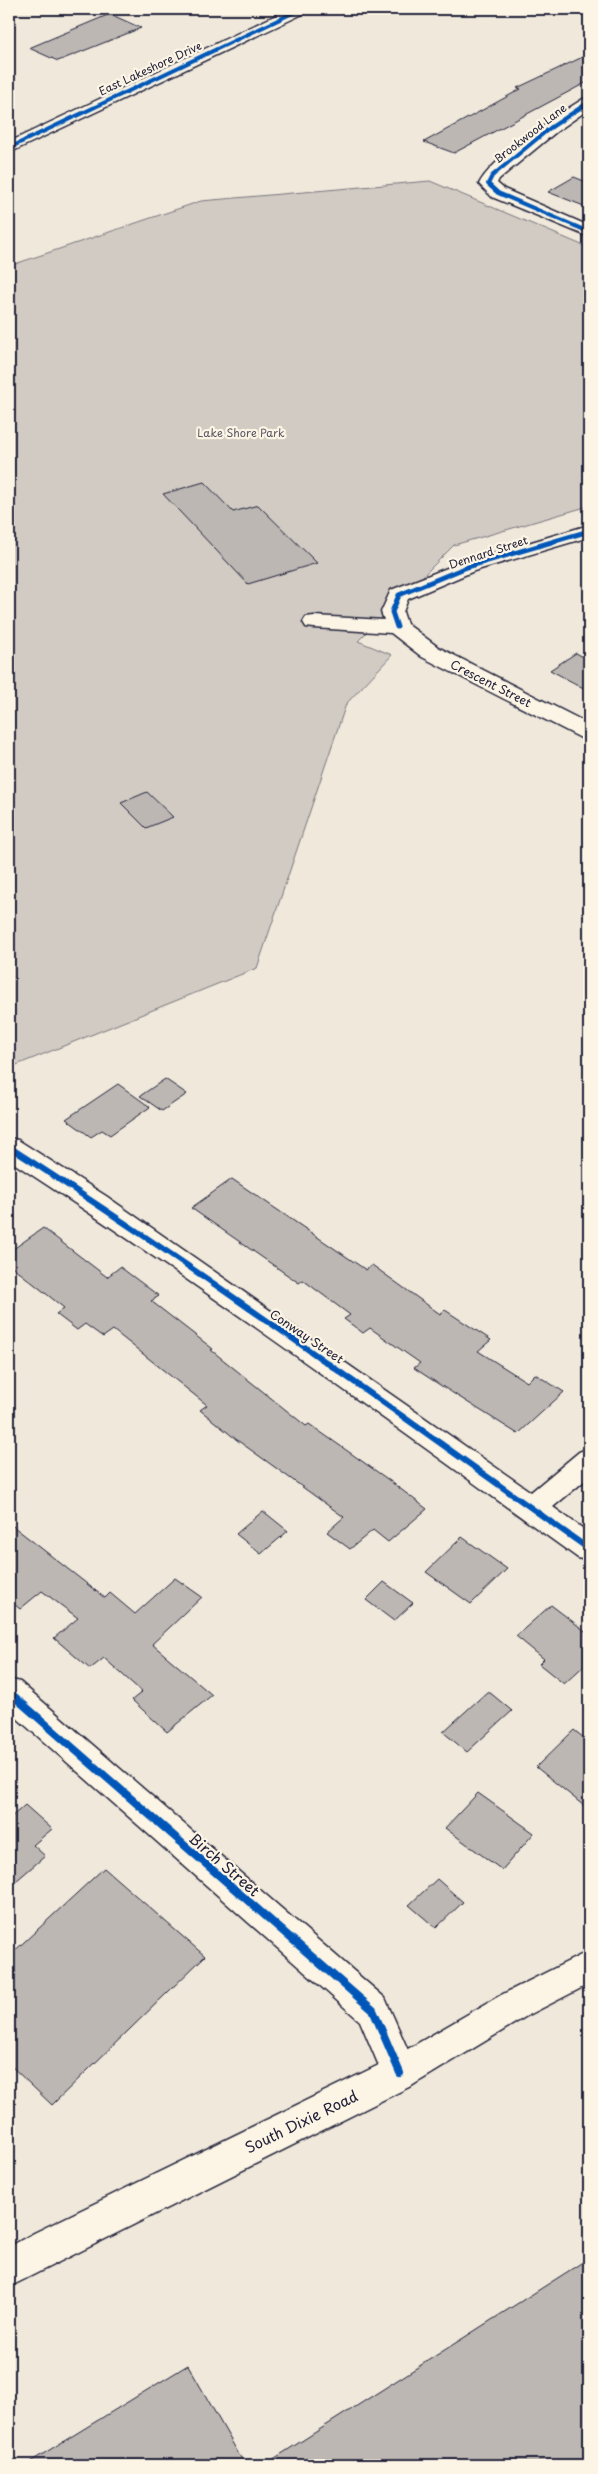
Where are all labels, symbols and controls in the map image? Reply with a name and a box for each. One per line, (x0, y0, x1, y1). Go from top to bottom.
street label: East Lakeshore Drive (96, 36, 205, 99)
street label: Brookwood Lane (490, 99, 570, 167)
park label: Lake Shore Park (197, 424, 285, 441)
street label: Dennard Street (446, 531, 530, 573)
street label: Crescent Street (447, 655, 535, 711)
street label: Conway Street (266, 1305, 348, 1368)
street label: Birch Street (184, 1827, 266, 1901)
street label: South Dixie Road (241, 2084, 362, 2158)

